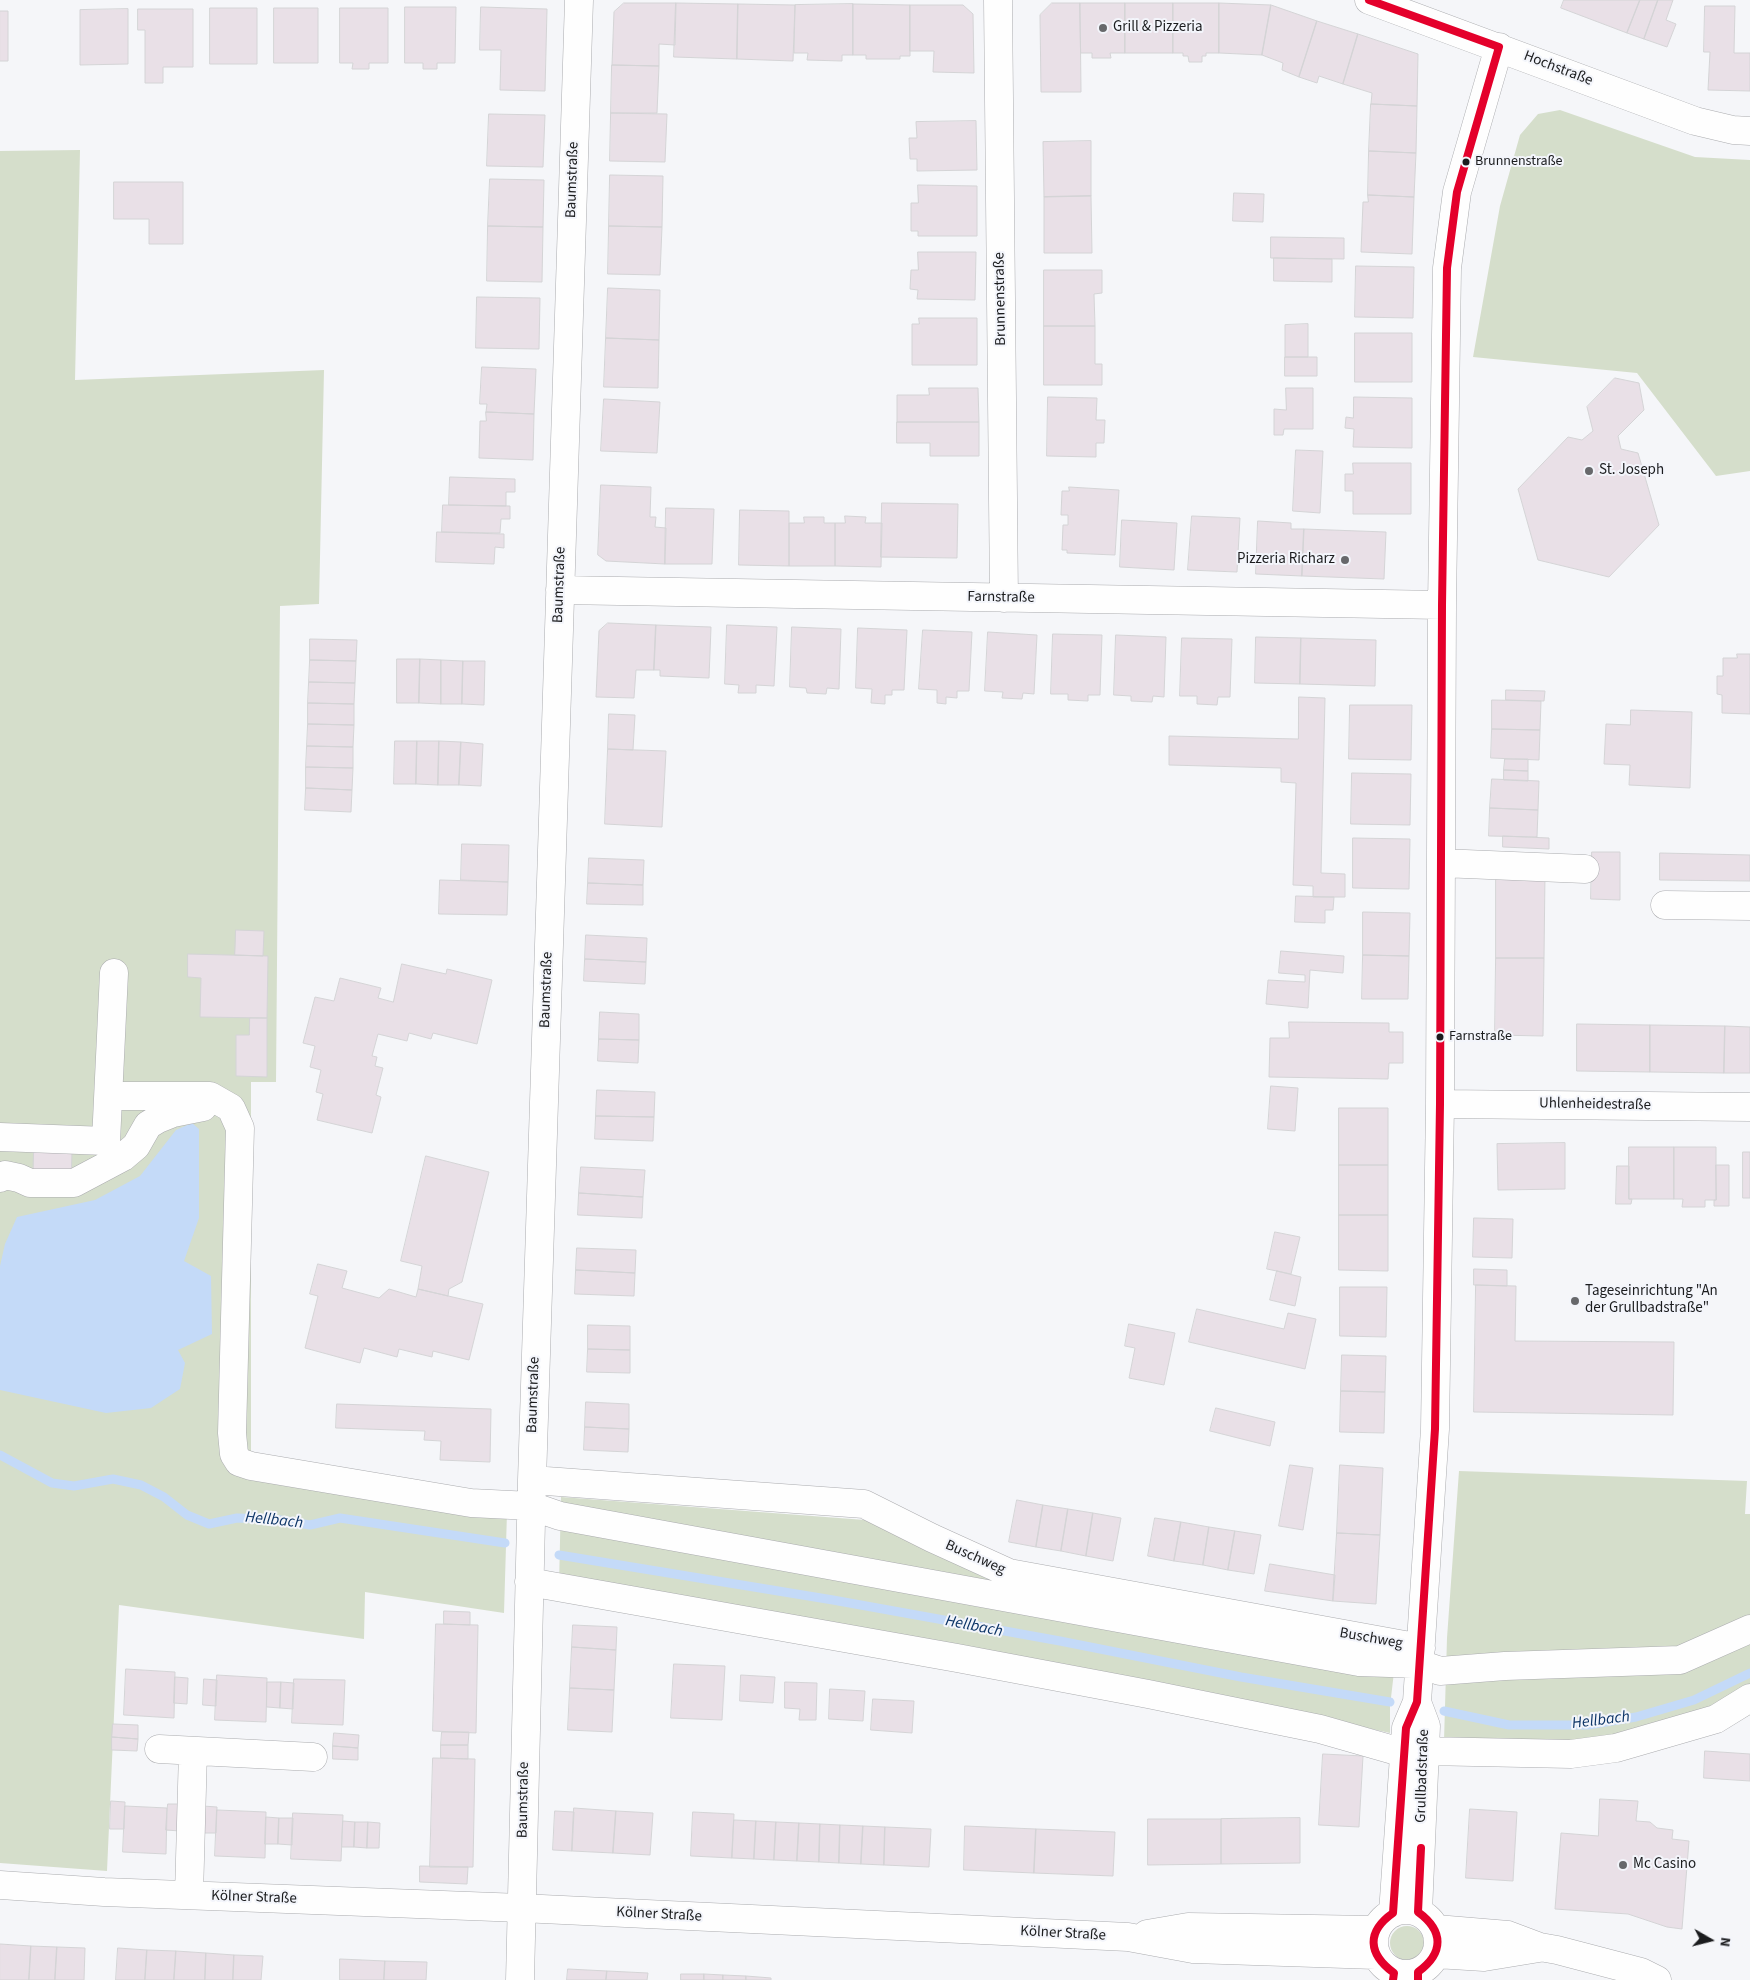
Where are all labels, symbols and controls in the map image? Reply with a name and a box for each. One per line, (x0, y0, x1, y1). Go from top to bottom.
place label: Grill & Pizzeria (1113, 19, 1203, 37)
marker: Grill & Pizzeria (1097, 22, 1109, 34)
street label: Hochstraße (1521, 48, 1595, 90)
street label: Baumstraße (563, 141, 583, 219)
place label: Brunnenstraße (1475, 154, 1563, 170)
marker: Brunnenstraße (1461, 157, 1471, 167)
street label: Brunnenstraße (991, 252, 1011, 346)
place label: St. Joseph (1599, 462, 1664, 480)
marker: St. Joseph (1583, 465, 1595, 477)
street label: Baumstraße (550, 546, 570, 624)
place label: Pizzeria Richarz (1237, 551, 1335, 569)
marker: Pizzeria Richarz (1339, 554, 1351, 566)
street label: Farnstraße (967, 588, 1035, 608)
street label: Baumstraße (537, 951, 557, 1029)
place label: Farnstraße (1449, 1029, 1512, 1045)
marker: Farnstraße (1435, 1032, 1445, 1042)
street label: Uhlenheidestraße (1539, 1095, 1651, 1115)
place label: Tageseinrichtung "An der Grullbadstraße" (1585, 1283, 1718, 1318)
marker: Tageseinrichtung "An der Grullbadstraße" (1569, 1295, 1581, 1307)
street label: Baumstraße (524, 1356, 544, 1434)
water label: Hellbach (244, 1508, 304, 1534)
street label: Buschweg (942, 1537, 1008, 1579)
water label: Hellbach (944, 1612, 1004, 1642)
street label: Buschweg (1338, 1625, 1404, 1653)
water label: Hellbach (1571, 1708, 1631, 1734)
street label: Grullbadstraße (1412, 1729, 1434, 1823)
street label: Baumstraße (514, 1762, 534, 1838)
place label: Mc Casino (1633, 1856, 1696, 1874)
marker: Mc Casino (1617, 1859, 1629, 1871)
street label: Kölner Straße (211, 1888, 297, 1908)
street label: Kölner Straße (616, 1904, 702, 1926)
north arrow (1685, 1915, 1735, 1965)
street label: Kölner Straße (1020, 1923, 1106, 1945)
text: N (1714, 1936, 1735, 1948)

